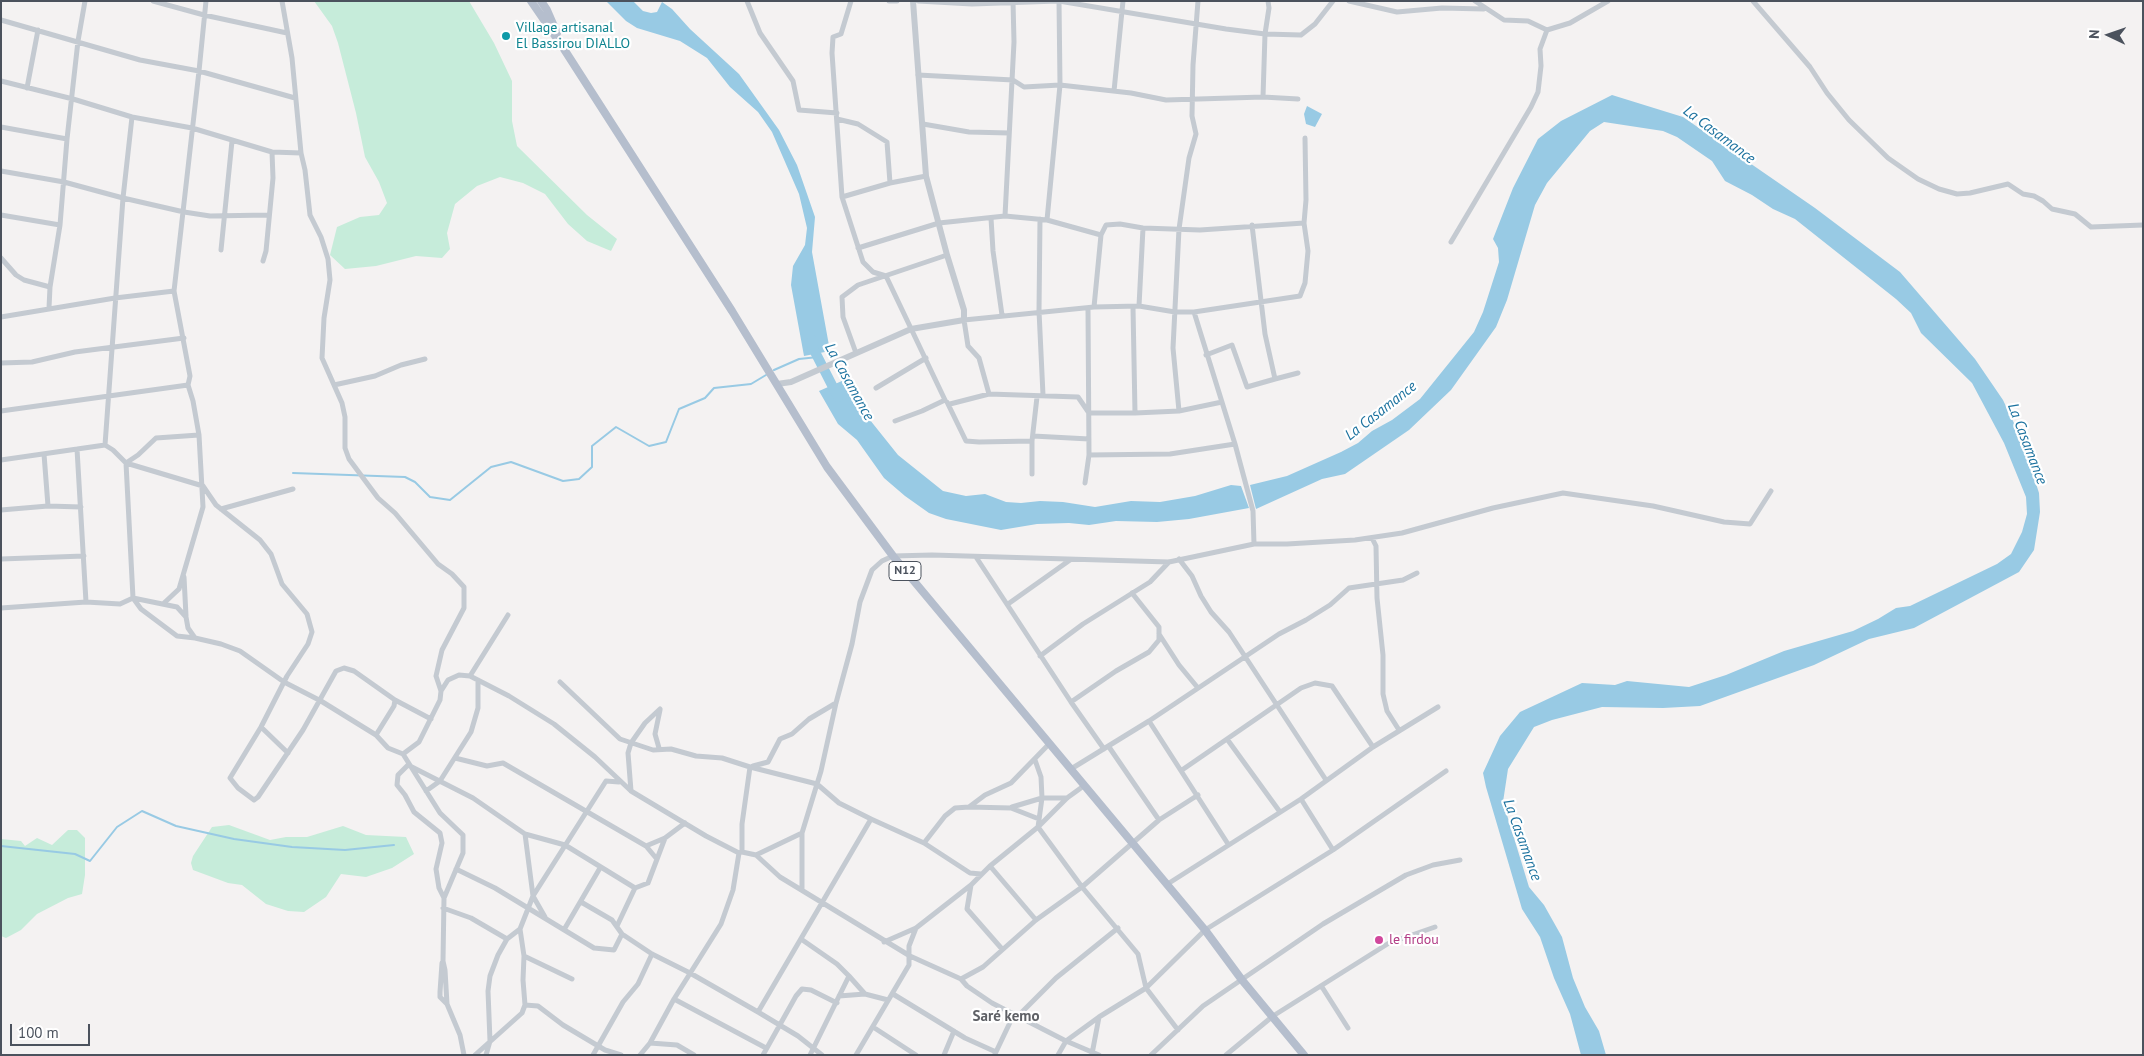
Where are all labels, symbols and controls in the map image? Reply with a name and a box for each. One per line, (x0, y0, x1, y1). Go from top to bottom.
north arrow (2084, 10, 2134, 60)
place label: Village artisanal El Bassirou DIALLO (516, 20, 630, 52)
text: N (2085, 29, 2103, 39)
marker: Village artisanal El Bassirou DIALLO (500, 30, 512, 42)
water label: La Casamance (1679, 102, 1759, 168)
water label: La Casamance (820, 340, 878, 424)
water label: La Casamance (1342, 378, 1420, 444)
water label: La Casamance (2003, 401, 2051, 487)
road number: N12 (889, 562, 921, 580)
water label: La Casamance (1499, 797, 1545, 883)
place label: le firdou (1389, 932, 1439, 948)
marker: le firdou (1373, 934, 1385, 946)
district label: Saré kemo (972, 1008, 1040, 1026)
scale bar (12, 1014, 92, 1046)
text: 100 m (18, 1023, 59, 1042)

